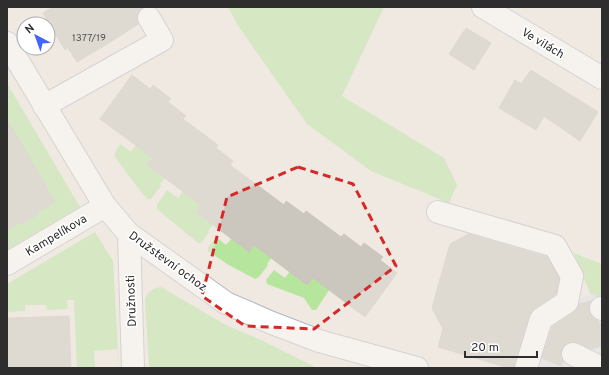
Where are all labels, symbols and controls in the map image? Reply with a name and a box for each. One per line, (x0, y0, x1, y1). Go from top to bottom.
north arrow (16, 16, 56, 56)
text: N (23, 21, 38, 37)
street label: Ve vilách (518, 25, 567, 63)
house number: 1377/19 (72, 32, 106, 45)
street label: Kampelíkova (23, 211, 90, 260)
street label: Družstevní ochoz (125, 228, 210, 296)
street label: Družnosti (123, 275, 141, 327)
scale bar (465, 333, 537, 359)
text: 20 m (471, 340, 499, 356)

